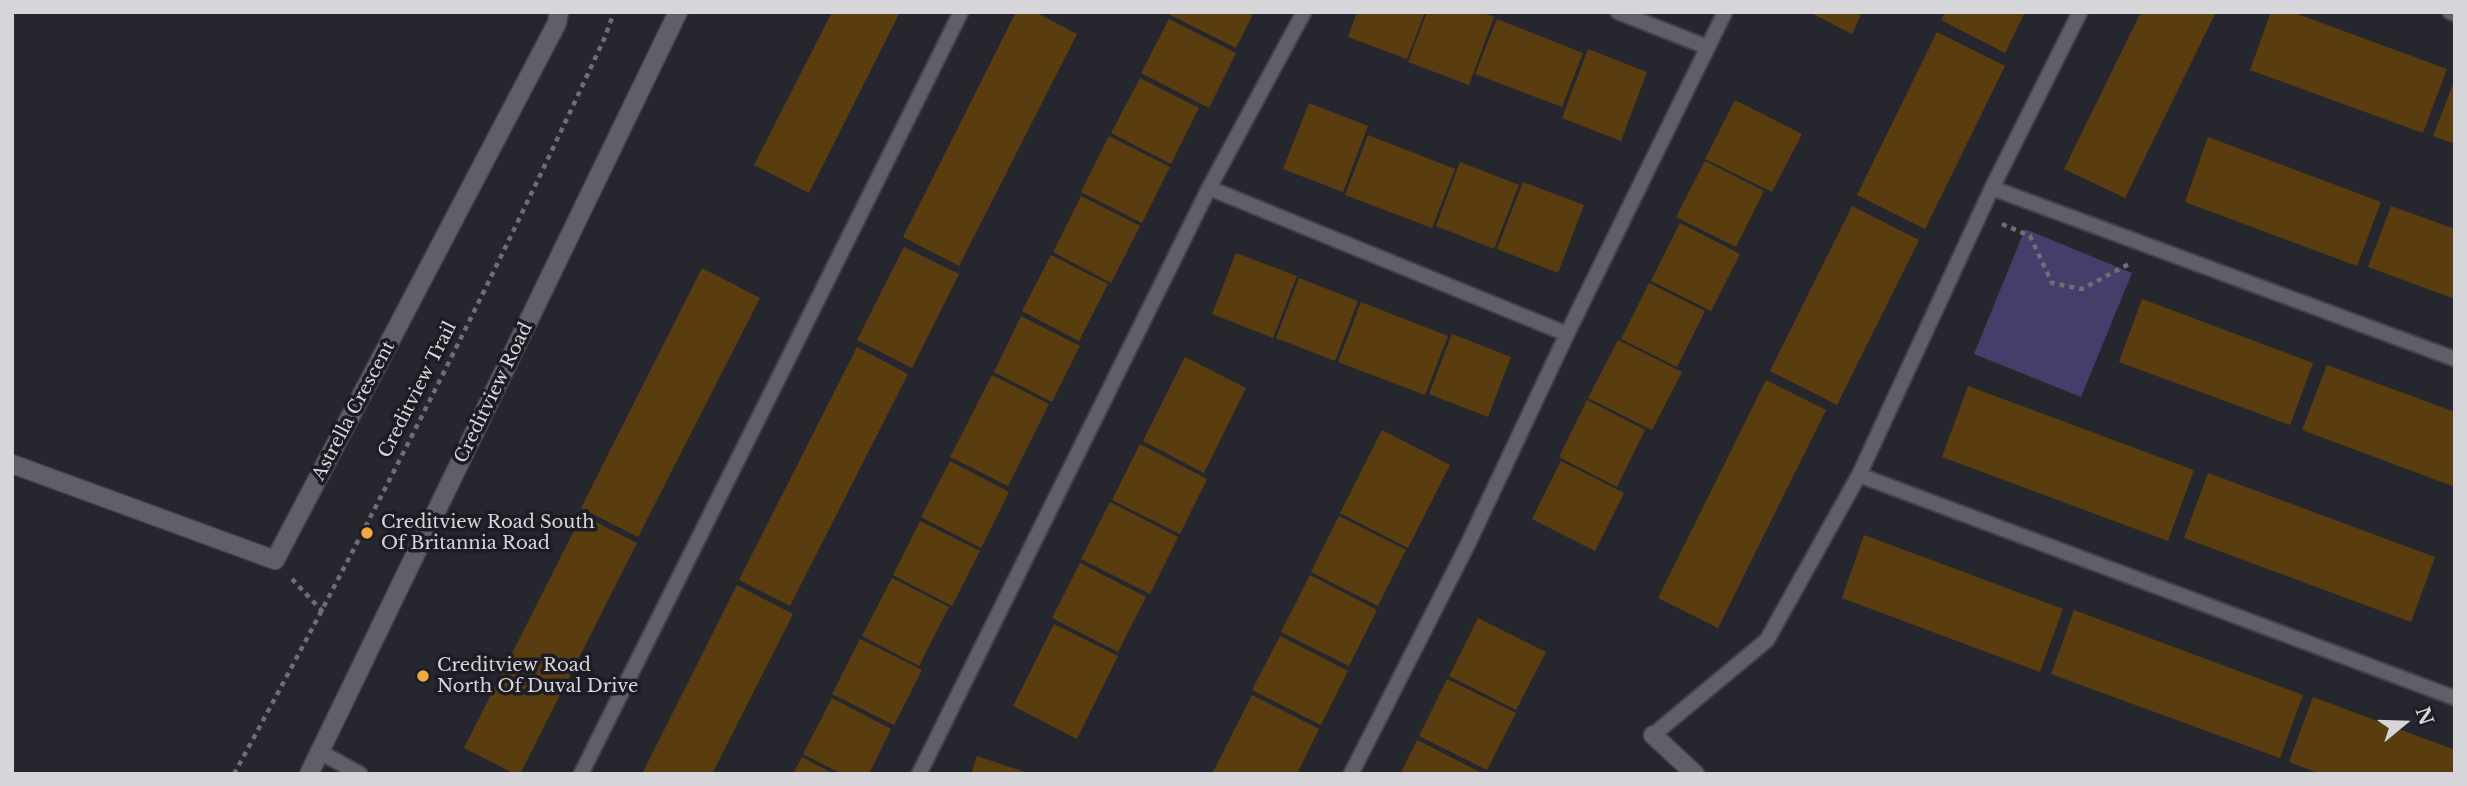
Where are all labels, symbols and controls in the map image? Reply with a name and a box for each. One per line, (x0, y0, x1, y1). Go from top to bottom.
street label: Creditview Trail (374, 318, 462, 462)
street label: Creditview Road (451, 319, 537, 467)
street label: Astrella Crescent (308, 338, 400, 484)
place label: Creditview Road South Of Britannia Road (381, 512, 595, 554)
marker: Creditview Road South Of Britannia Road (359, 525, 375, 541)
place label: Creditview Road North Of Duval Drive (437, 655, 638, 698)
marker: Creditview Road North Of Duval Drive (415, 668, 431, 684)
north arrow (2369, 688, 2439, 758)
text: N (2411, 704, 2438, 728)

